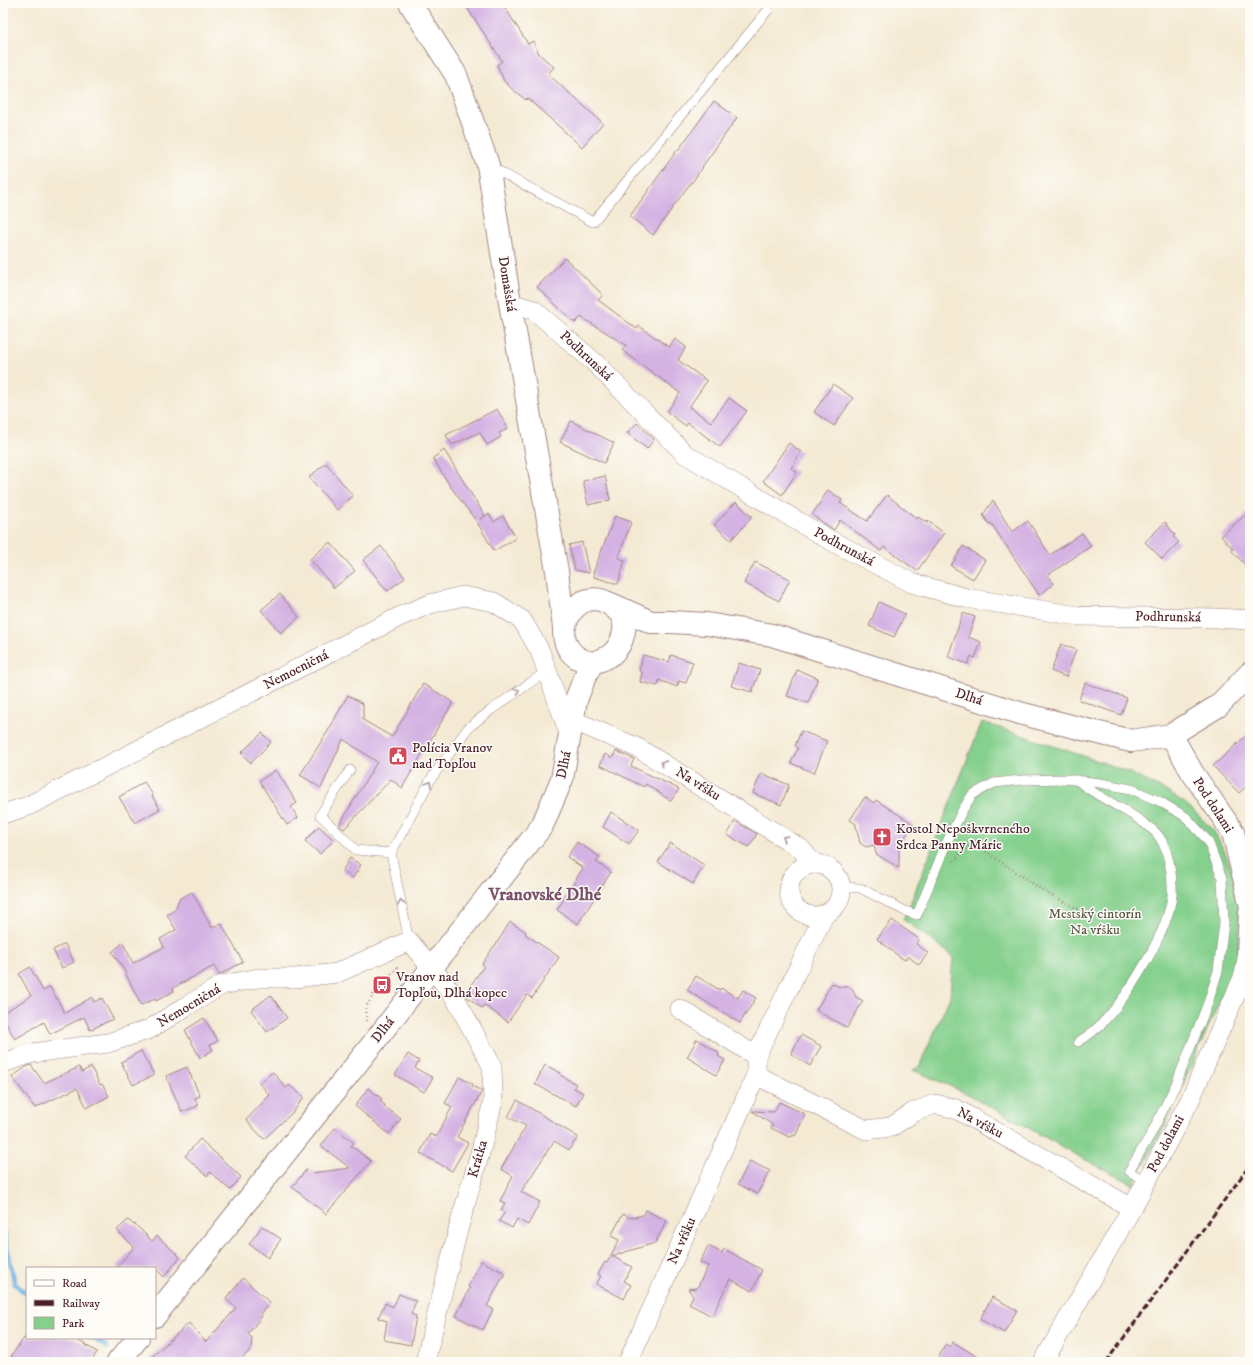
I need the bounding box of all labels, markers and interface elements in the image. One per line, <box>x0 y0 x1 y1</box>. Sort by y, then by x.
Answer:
street label: Domašská <box>494 255 520 313</box>
street label: Podhrunská <box>556 327 616 385</box>
street label: Podhrunská <box>811 524 877 570</box>
street label: Podhrunská <box>1135 607 1201 627</box>
street label: Nemocničná <box>260 646 332 694</box>
street label: Dlhá <box>953 684 985 710</box>
one-way arrow <box>513 689 520 696</box>
place label: Polícia Vranov nad Topľou <box>412 739 493 773</box>
public building icon: Polícia Vranov nad Topľou <box>387 745 409 767</box>
street label: Dlhá <box>552 749 576 780</box>
one-way arrow <box>660 760 667 767</box>
street label: Na vŕšku <box>672 763 724 805</box>
street label: Pod dolami <box>1188 774 1238 837</box>
one-way arrow <box>424 781 431 788</box>
place label: Kostol Nepoškvrneného Srdca Panny Márie <box>896 820 1030 854</box>
church icon: Kostol Nepoškvrneného Srdca Panny Márie <box>871 826 893 848</box>
one-way arrow <box>782 836 789 843</box>
district label: Vranovské Dlhé <box>488 884 602 906</box>
one-way arrow <box>398 900 406 906</box>
park label: Mestský cintorín Na vŕšku <box>1048 905 1142 939</box>
place label: Vranov nad Topľou, Dlhá kopec <box>395 968 507 1002</box>
bus stop icon: Vranov nad Topľou, Dlhá kopec <box>371 974 393 996</box>
street label: Nemocničná <box>154 980 224 1032</box>
street label: Dlhá <box>367 1013 399 1046</box>
street label: Na vŕšku <box>954 1103 1006 1143</box>
street label: Pod dolami <box>1143 1112 1189 1176</box>
street label: Krátka <box>464 1138 492 1180</box>
street label: Na vŕšku <box>664 1214 700 1267</box>
legend <box>26 1267 156 1339</box>
text: Road <box>62 1276 87 1291</box>
text: Railway <box>62 1296 100 1311</box>
text: Park <box>62 1316 84 1331</box>

